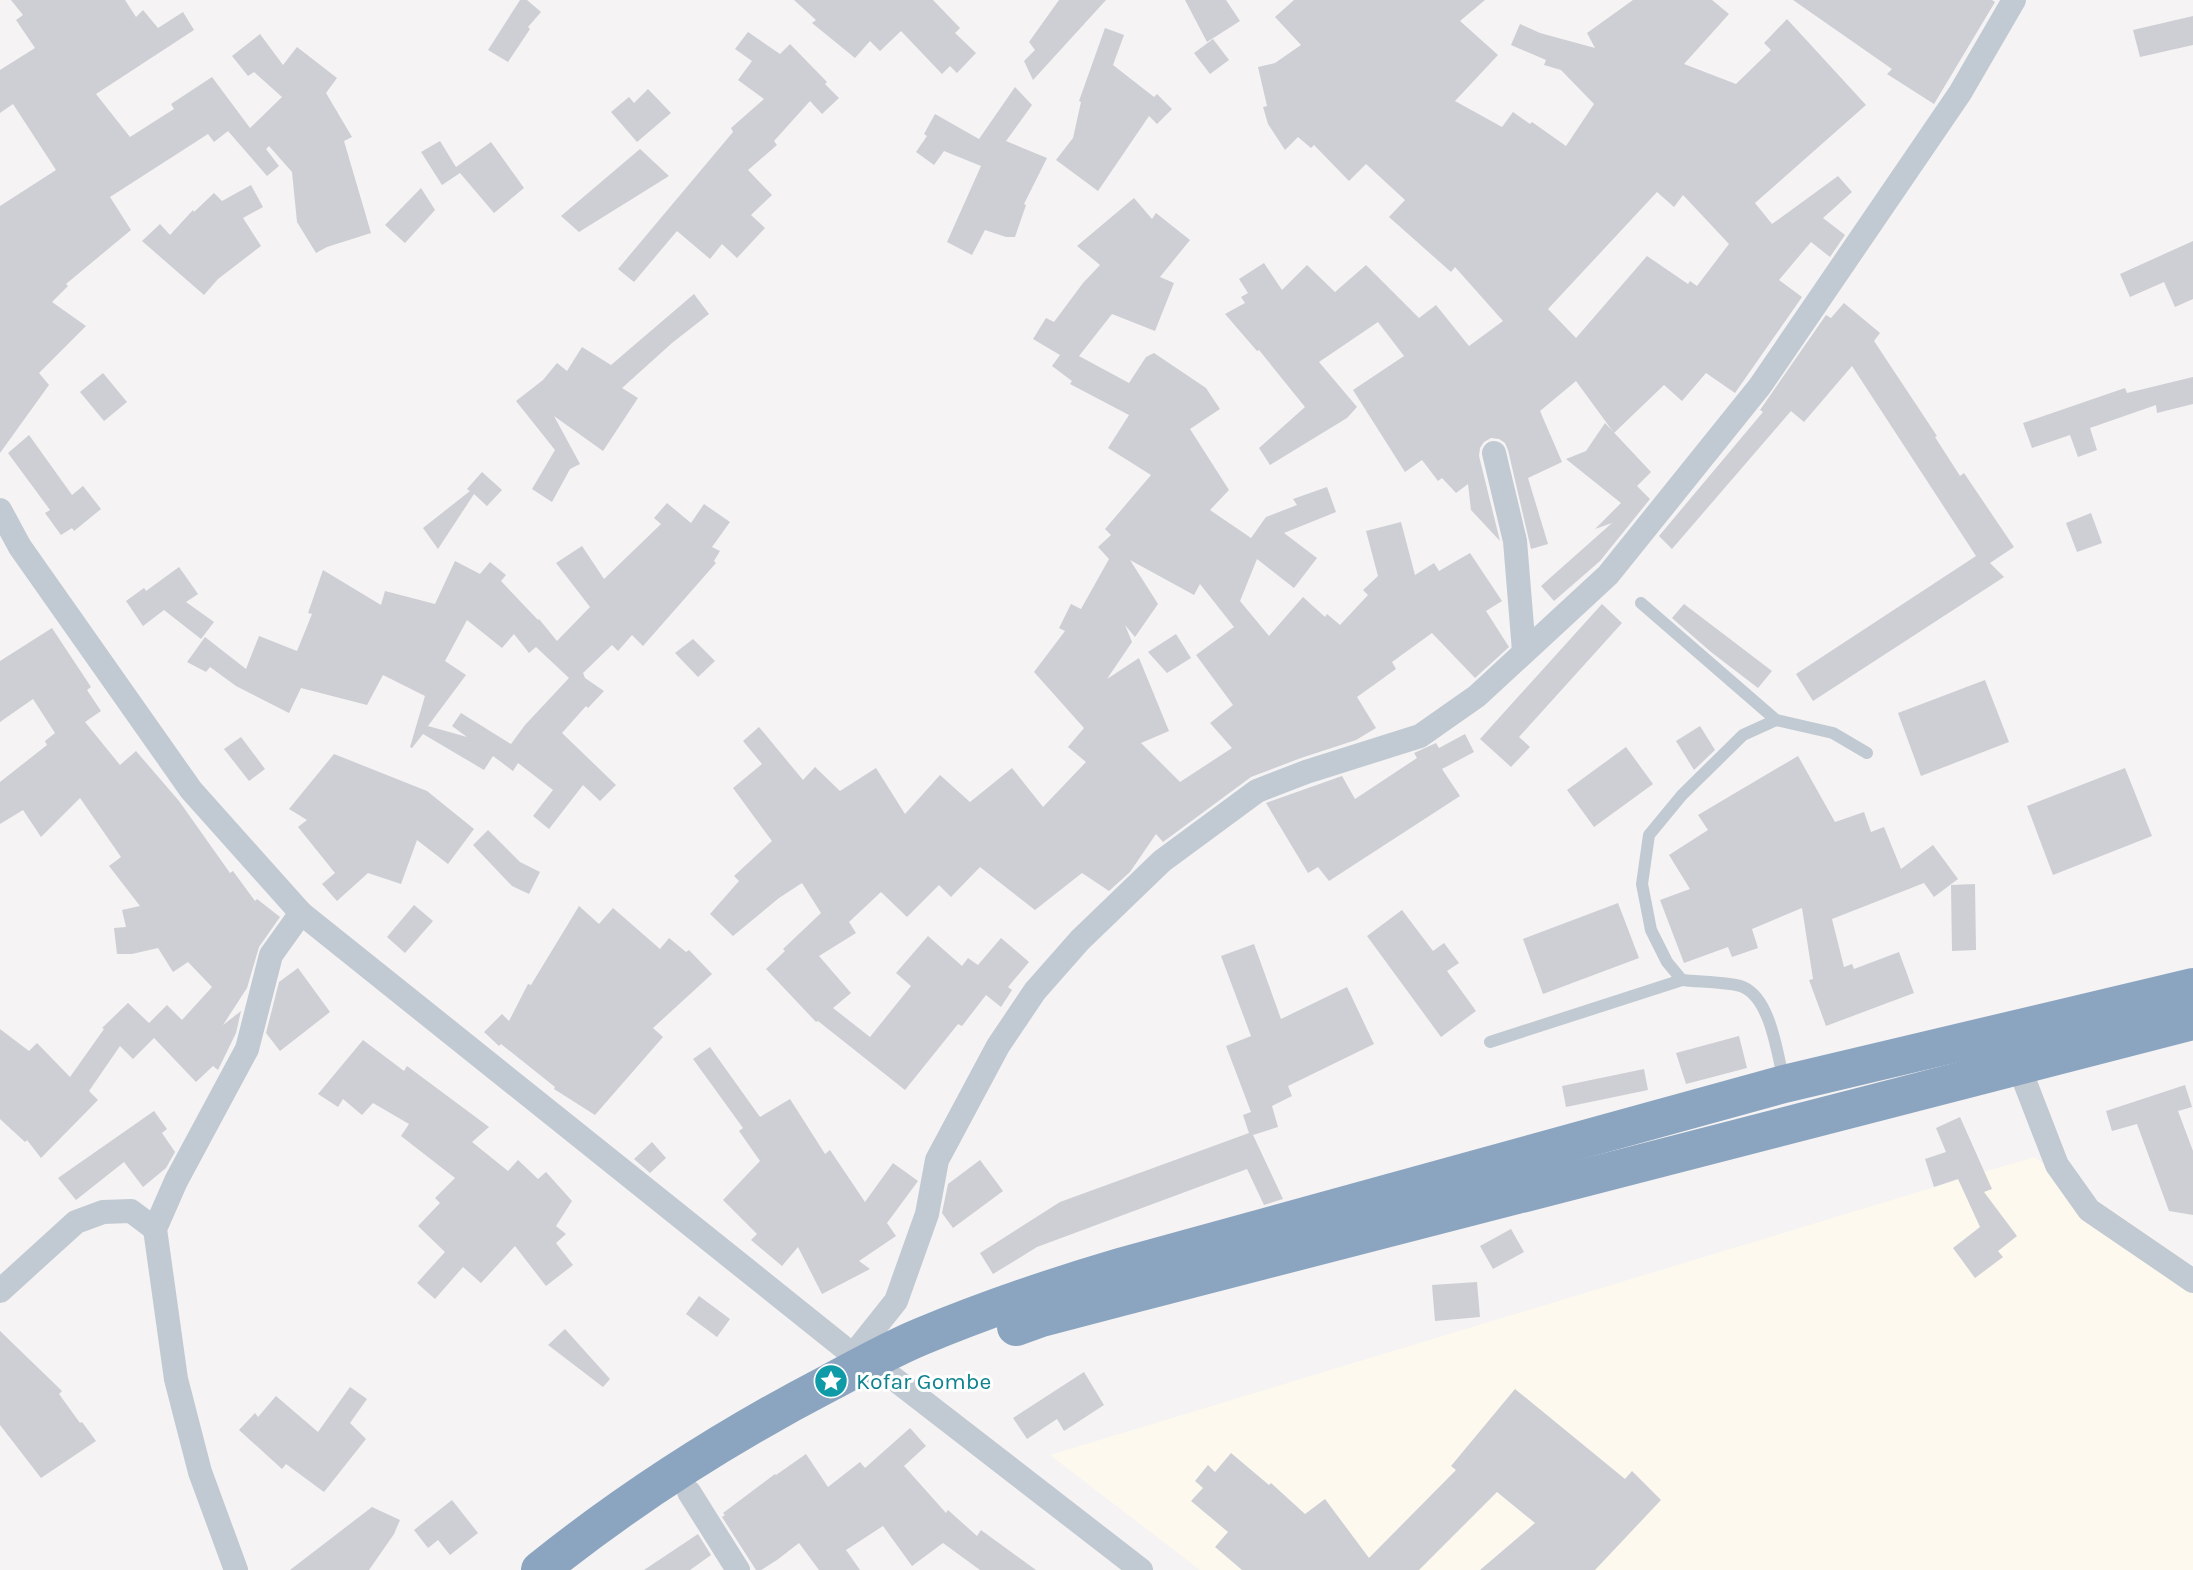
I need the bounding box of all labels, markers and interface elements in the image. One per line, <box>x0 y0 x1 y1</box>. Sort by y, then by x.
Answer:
place icon: Kofar Gombe <box>812 1362 850 1400</box>
place label: Kofar Gombe <box>856 1368 991 1395</box>

